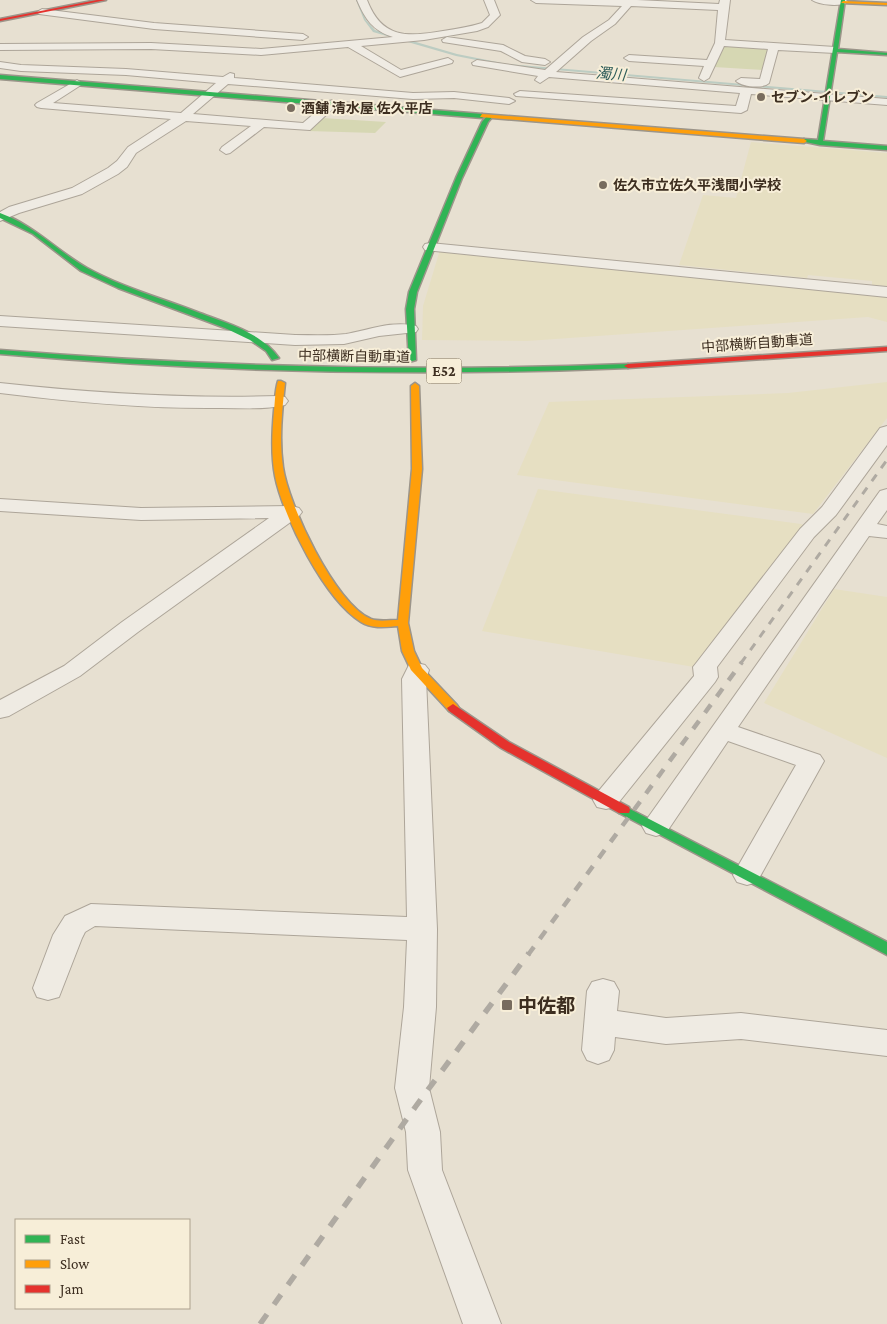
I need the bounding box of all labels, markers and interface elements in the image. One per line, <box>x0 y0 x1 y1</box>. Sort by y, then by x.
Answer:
water label: 濁川 <box>595 65 629 83</box>
place label: セブン-イレブン <box>771 89 874 105</box>
marker: セブン-イレブン <box>755 91 767 103</box>
place label: 酒舗 清水屋 佐久平店 <box>301 100 432 116</box>
marker: 酒舗 清水屋 佐久平店 <box>285 102 297 114</box>
place label: 佐久市立佐久平浅間小学校 <box>613 177 781 193</box>
marker: 佐久市立佐久平浅間小学校 <box>597 179 609 191</box>
street label: 中部横断自動車道 <box>701 331 813 355</box>
street label: 中部横断自動車道 <box>298 347 410 365</box>
road number: E52 <box>426 358 462 384</box>
place label: 中佐都 <box>518 995 575 1016</box>
marker: 中佐都 <box>500 998 514 1012</box>
legend <box>15 1219 190 1309</box>
text: Fast <box>60 1231 86 1247</box>
text: Slow <box>60 1256 90 1272</box>
text: Jam <box>58 1281 83 1298</box>

